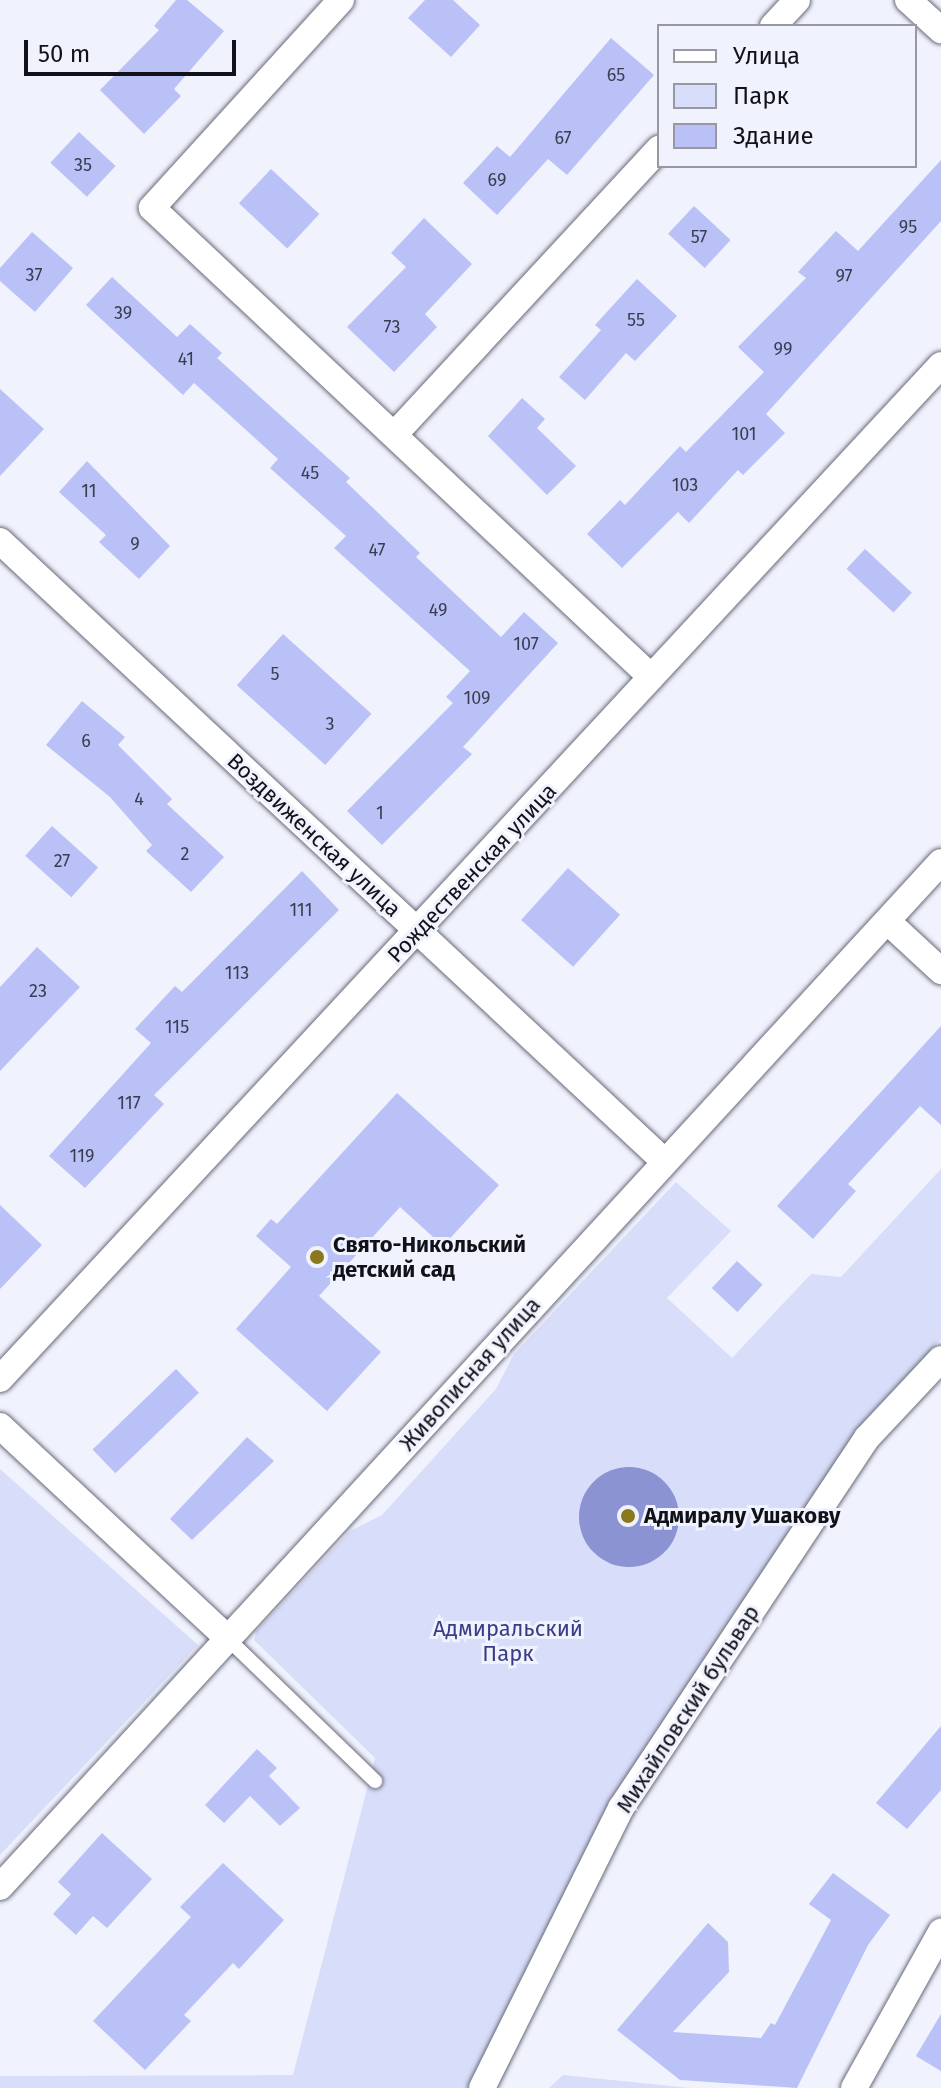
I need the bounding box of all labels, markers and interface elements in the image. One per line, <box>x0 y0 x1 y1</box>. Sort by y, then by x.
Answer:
scale bar <box>28 24 240 74</box>
legend <box>657 24 917 168</box>
text: 50 m <box>38 40 90 68</box>
text: Улица <box>733 42 800 70</box>
house number: 65 <box>607 64 625 86</box>
text: Парк <box>733 82 789 110</box>
text: Здание <box>733 122 814 150</box>
house number: 67 <box>554 127 572 149</box>
house number: 35 <box>74 154 92 176</box>
house number: 69 <box>488 169 506 191</box>
house number: 95 <box>899 216 917 238</box>
house number: 57 <box>691 226 707 248</box>
house number: 37 <box>26 264 42 286</box>
house number: 97 <box>835 265 853 287</box>
house number: 39 <box>114 302 132 324</box>
house number: 55 <box>627 309 645 331</box>
house number: 73 <box>384 316 400 338</box>
house number: 99 <box>774 338 792 360</box>
house number: 41 <box>178 348 194 370</box>
house number: 101 <box>731 423 757 445</box>
house number: 45 <box>301 462 319 484</box>
house number: 103 <box>672 474 698 496</box>
house number: 11 <box>81 480 97 502</box>
house number: 9 <box>130 533 140 555</box>
house number: 47 <box>368 539 386 561</box>
house number: 49 <box>429 599 447 621</box>
house number: 107 <box>513 633 539 655</box>
house number: 5 <box>270 663 280 685</box>
house number: 109 <box>463 687 491 709</box>
house number: 3 <box>326 713 334 735</box>
house number: 6 <box>81 730 91 752</box>
street label: Воздвиженская улица <box>222 748 406 922</box>
street label: Рождественская улица <box>382 778 562 968</box>
house number: 4 <box>134 788 144 810</box>
house number: 1 <box>376 802 384 824</box>
house number: 2 <box>181 843 189 865</box>
house number: 27 <box>54 850 70 872</box>
house number: 111 <box>290 899 312 921</box>
house number: 113 <box>225 962 249 984</box>
house number: 23 <box>29 980 47 1002</box>
house number: 115 <box>165 1016 189 1038</box>
house number: 117 <box>117 1092 141 1114</box>
house number: 119 <box>70 1145 94 1167</box>
place label: Свято-Никольский детский сад <box>333 1231 526 1282</box>
marker: Свято-Никольский детский сад <box>308 1248 326 1266</box>
street label: Живописная улица <box>394 1292 546 1456</box>
place label: Адмиралу Ушакову <box>644 1503 840 1529</box>
marker: Адмиралу Ушакову <box>619 1507 637 1525</box>
street label: Михайловский бульвар <box>611 1600 765 1818</box>
park label: Адмиральский Парк <box>433 1615 583 1666</box>

